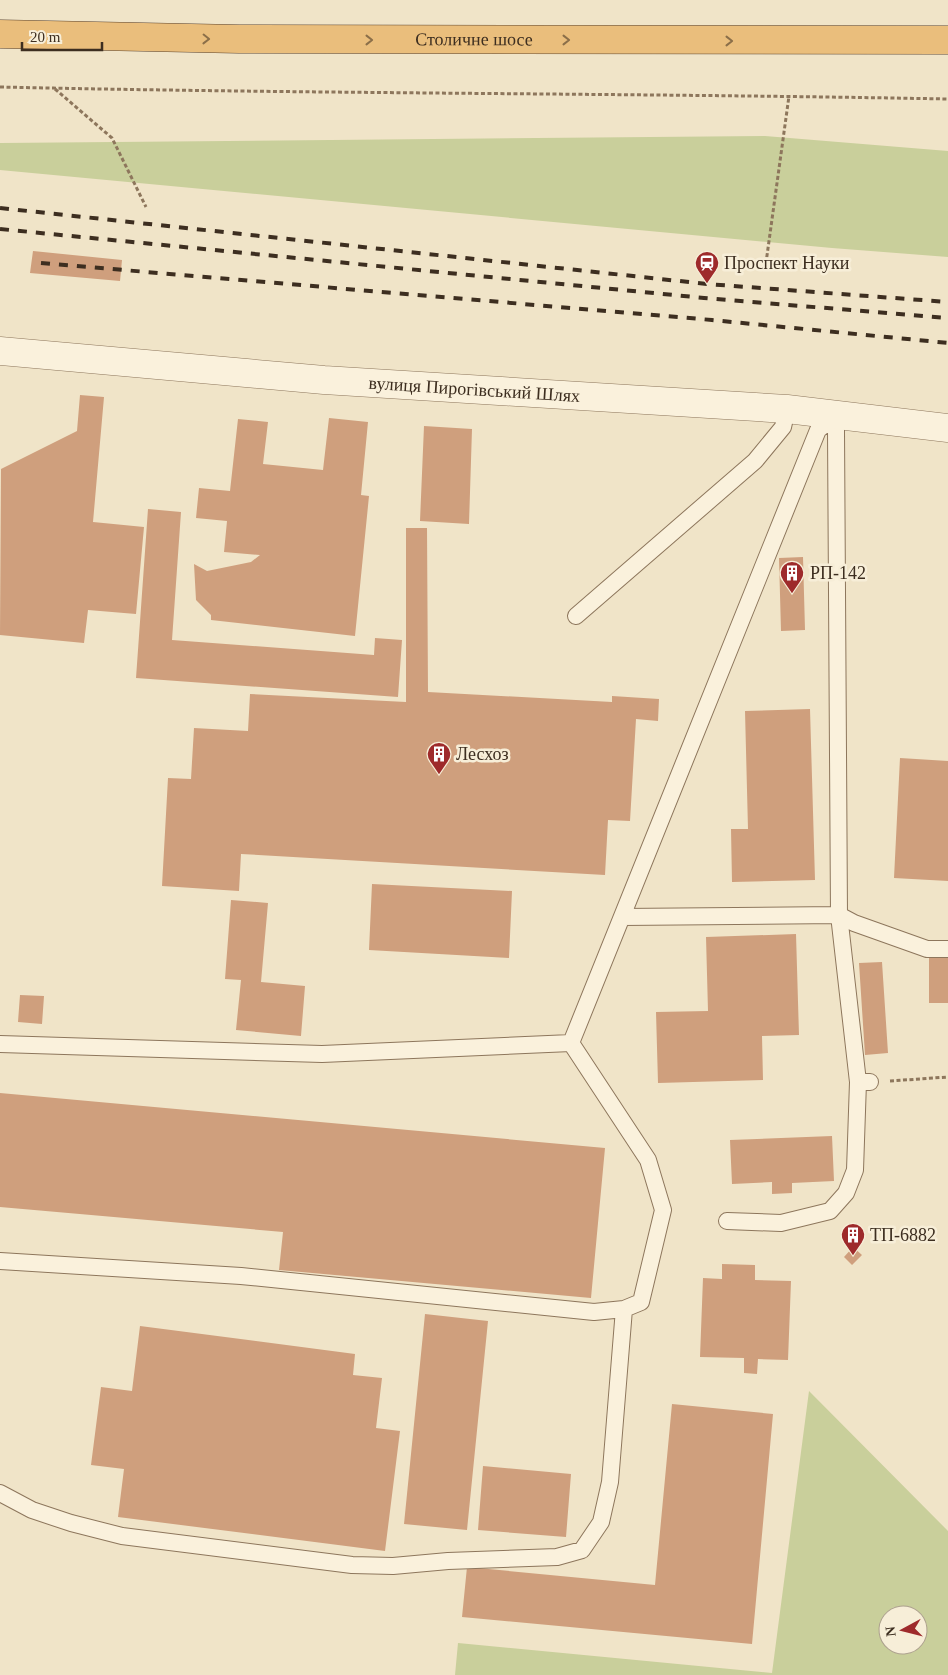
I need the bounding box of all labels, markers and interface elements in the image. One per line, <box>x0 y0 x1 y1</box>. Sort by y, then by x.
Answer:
scale bar <box>22 20 102 52</box>
text: 20 m <box>30 29 61 45</box>
street label: Столичне шосе <box>415 29 533 49</box>
one-way arrow <box>202 33 210 44</box>
one-way arrow <box>365 35 373 45</box>
one-way arrow <box>562 35 570 45</box>
one-way arrow <box>725 36 733 46</box>
station icon: Проспект Науки <box>694 250 720 284</box>
place label: Проспект Науки <box>724 253 850 273</box>
street label: вулиця Пирогівський Шлях <box>368 373 581 406</box>
building icon: РП-142 <box>779 560 805 594</box>
place label: РП-142 <box>810 563 866 583</box>
building icon: Лесхоз <box>426 741 452 775</box>
place label: Лесхоз <box>456 744 509 764</box>
building icon: ТП-6882 <box>840 1222 866 1256</box>
place label: ТП-6882 <box>870 1225 936 1245</box>
north arrow <box>878 1605 928 1655</box>
text: N <box>883 1626 899 1637</box>

